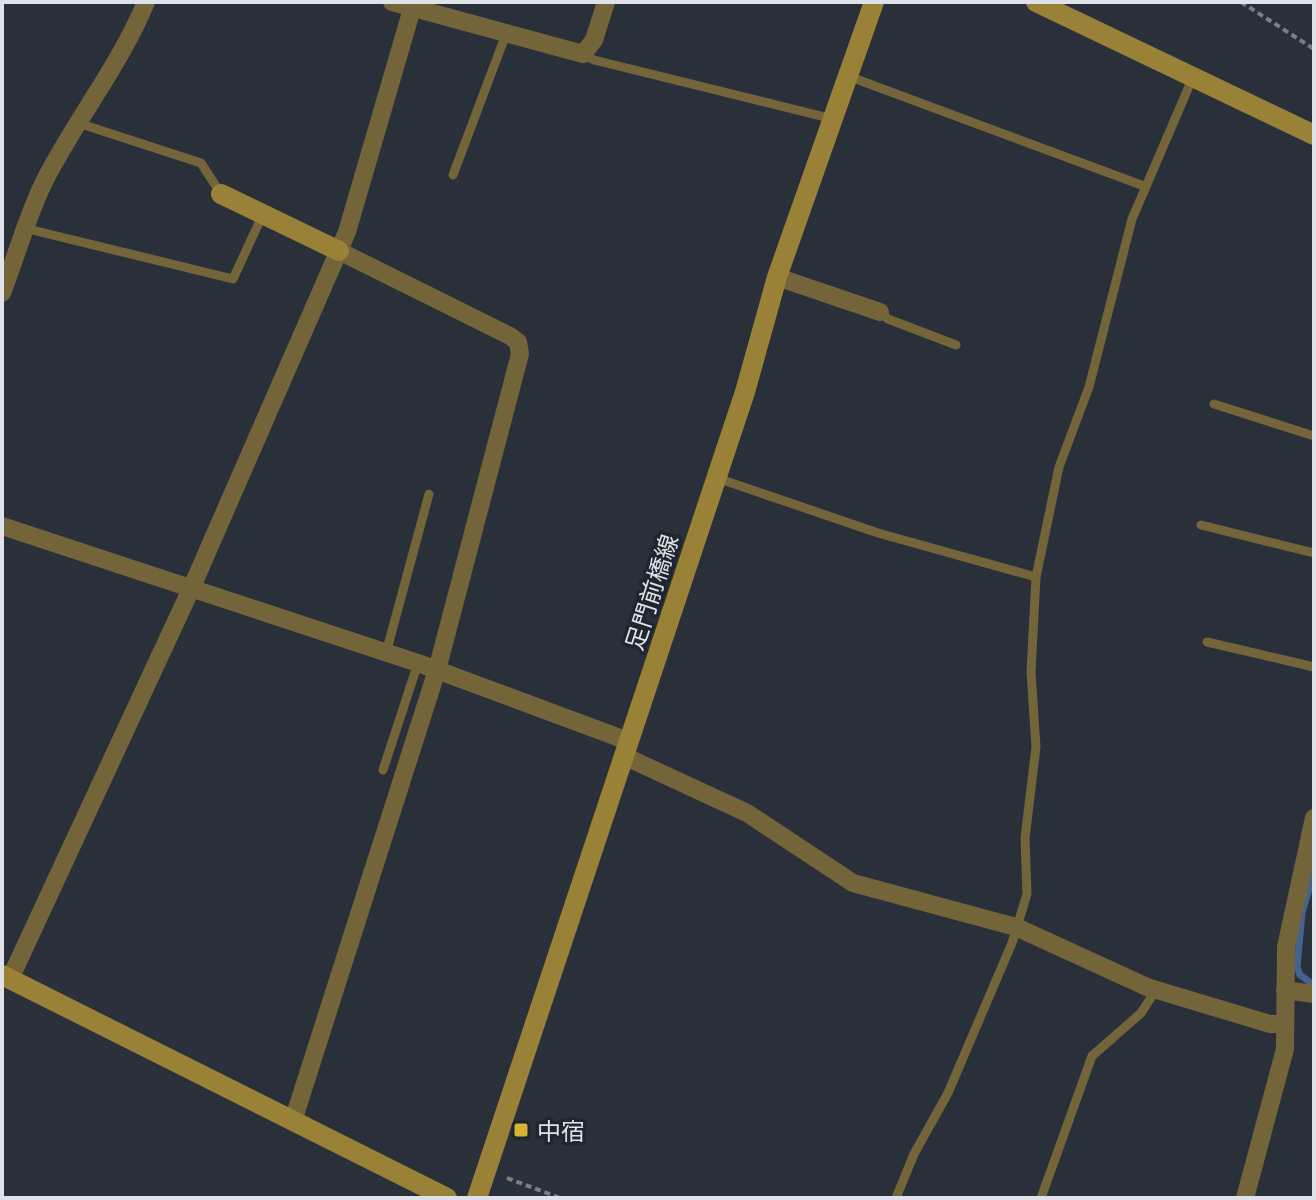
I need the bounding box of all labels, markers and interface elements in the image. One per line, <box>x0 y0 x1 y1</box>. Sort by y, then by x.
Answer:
street label: 足門前橋線 <box>619 530 683 654</box>
place label: 中宿 <box>537 1116 585 1145</box>
marker: 中宿 <box>512 1121 530 1139</box>

